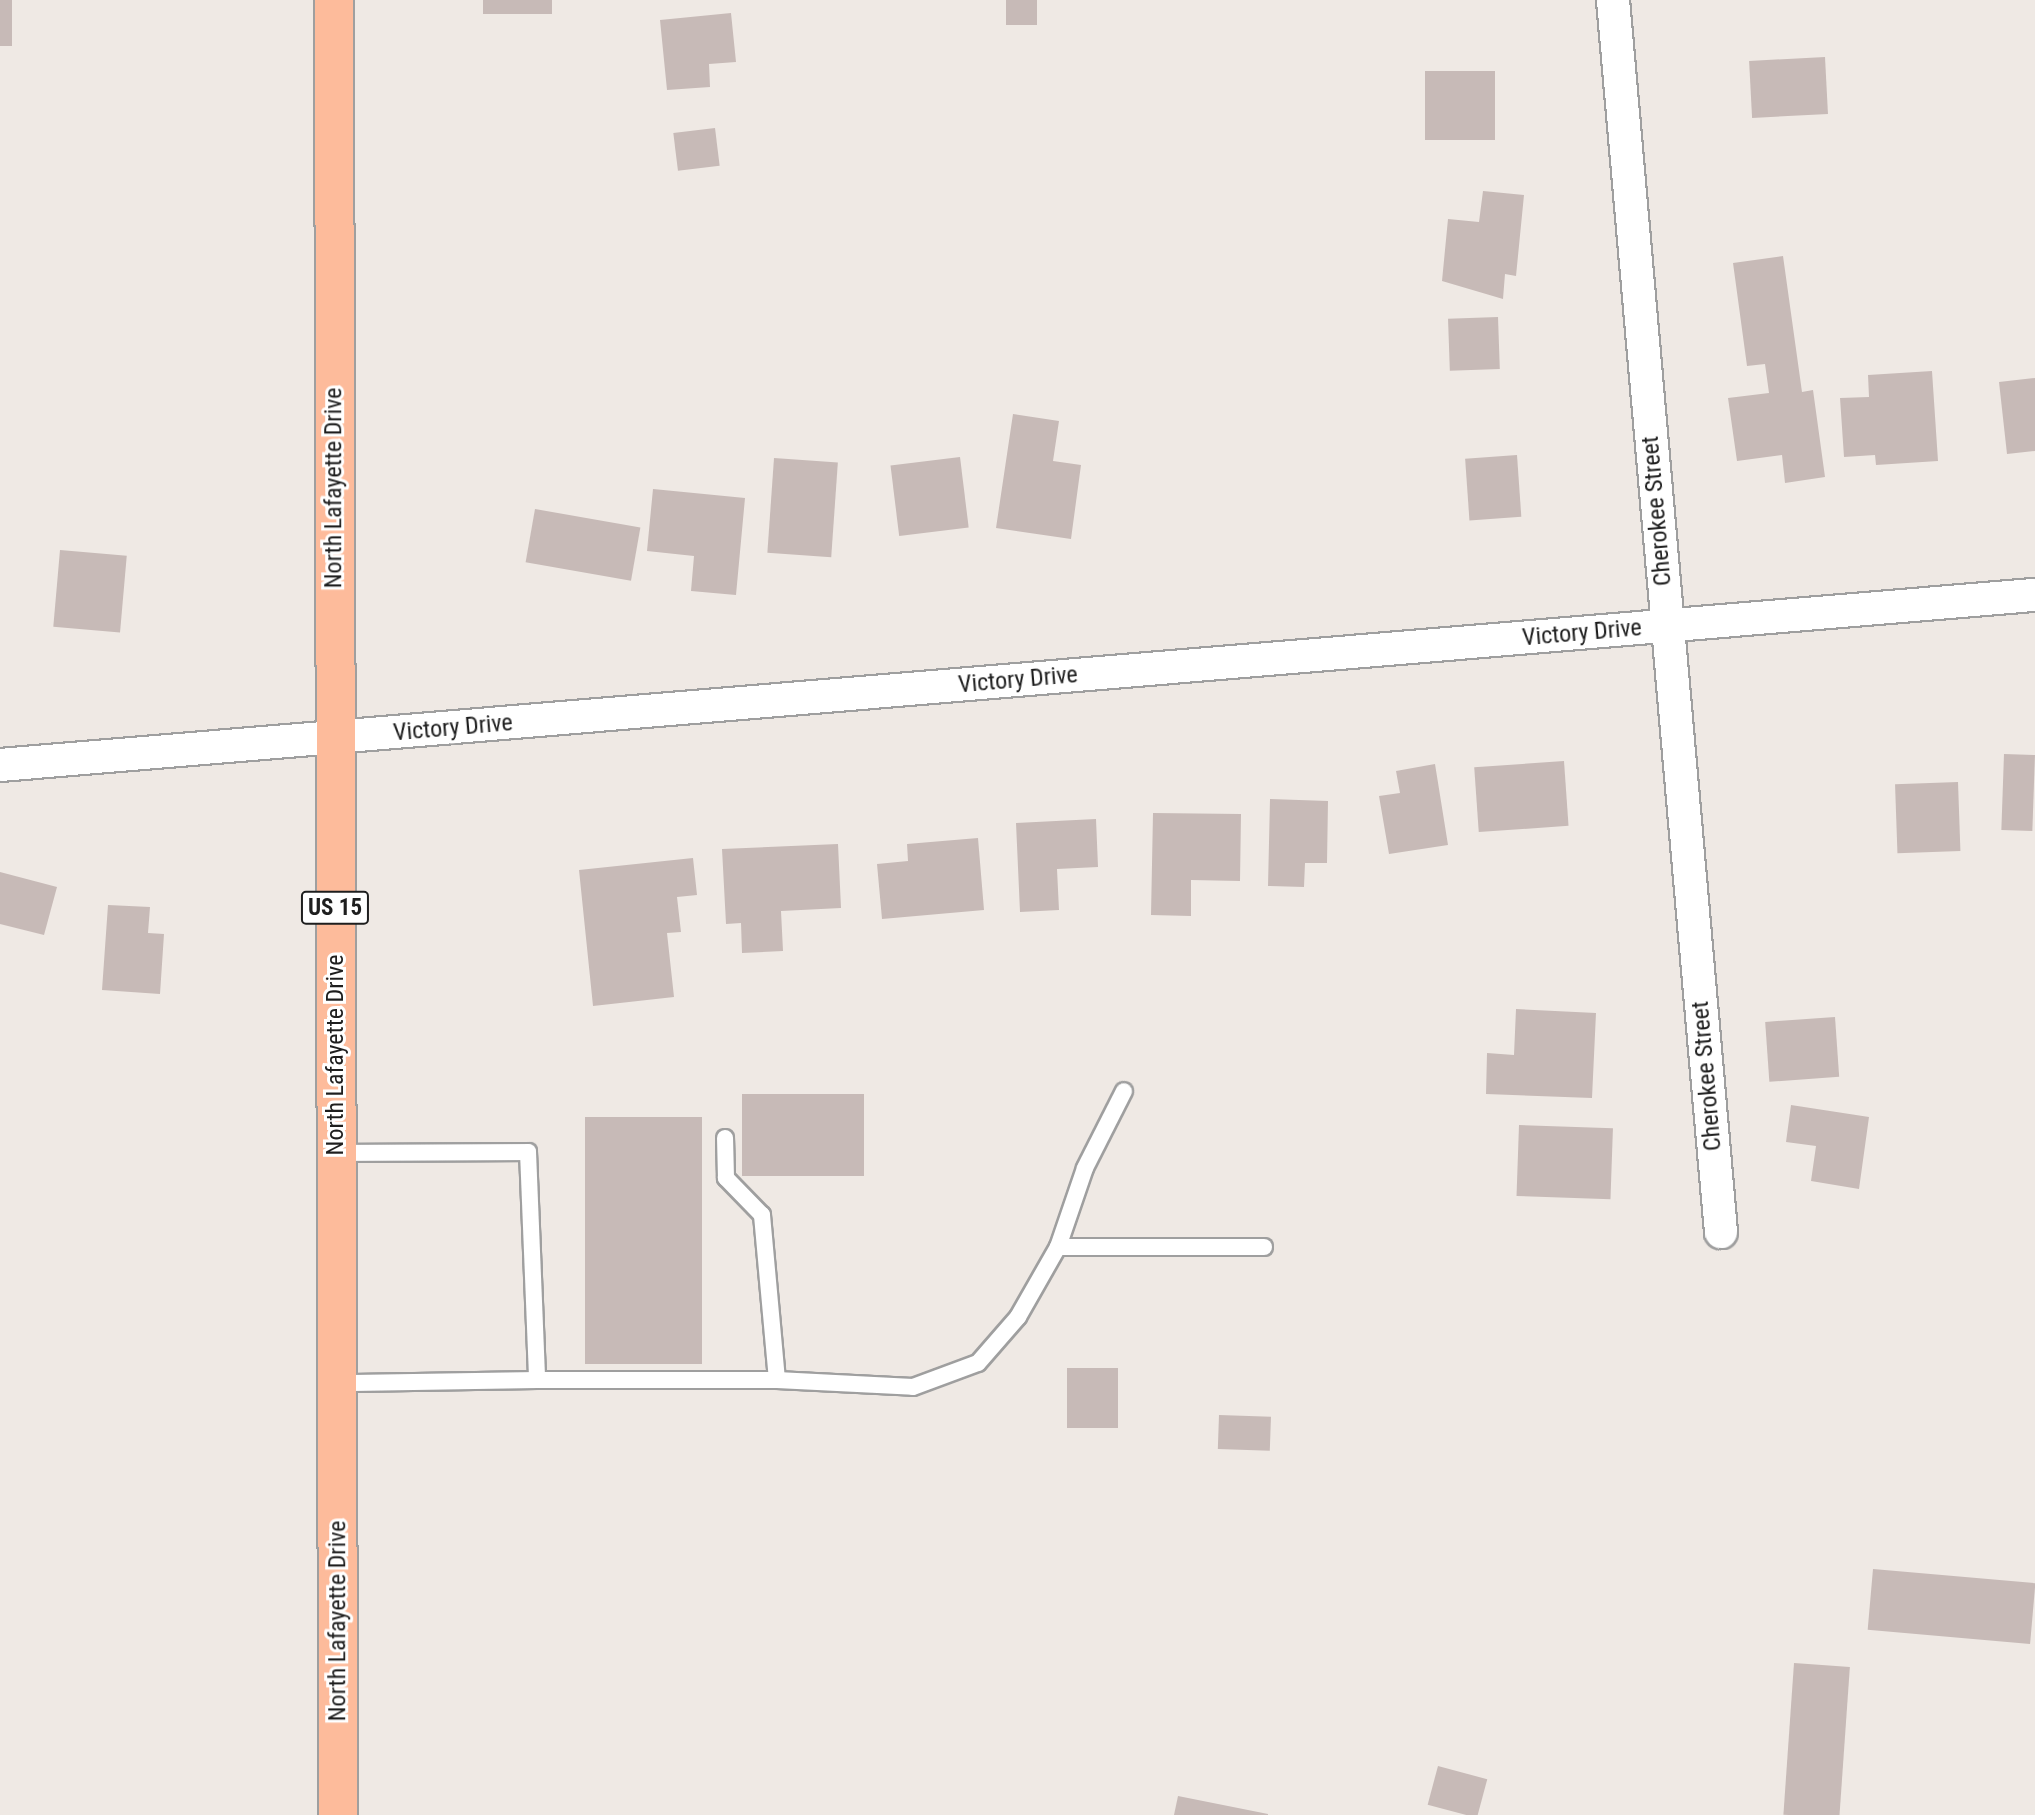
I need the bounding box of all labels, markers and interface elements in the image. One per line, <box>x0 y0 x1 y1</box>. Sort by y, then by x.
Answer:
street label: North Lafayette Drive <box>320 388 348 588</box>
street label: Cherokee Street <box>1636 435 1678 587</box>
street label: Victory Drive <box>1521 613 1643 653</box>
street label: Victory Drive <box>957 660 1079 700</box>
street label: Victory Drive <box>392 708 514 748</box>
road number: US 15 <box>300 888 370 928</box>
street label: North Lafayette Drive <box>322 955 350 1155</box>
street label: Cherokee Street <box>1686 1000 1728 1152</box>
street label: North Lafayette Drive <box>324 1521 352 1721</box>

